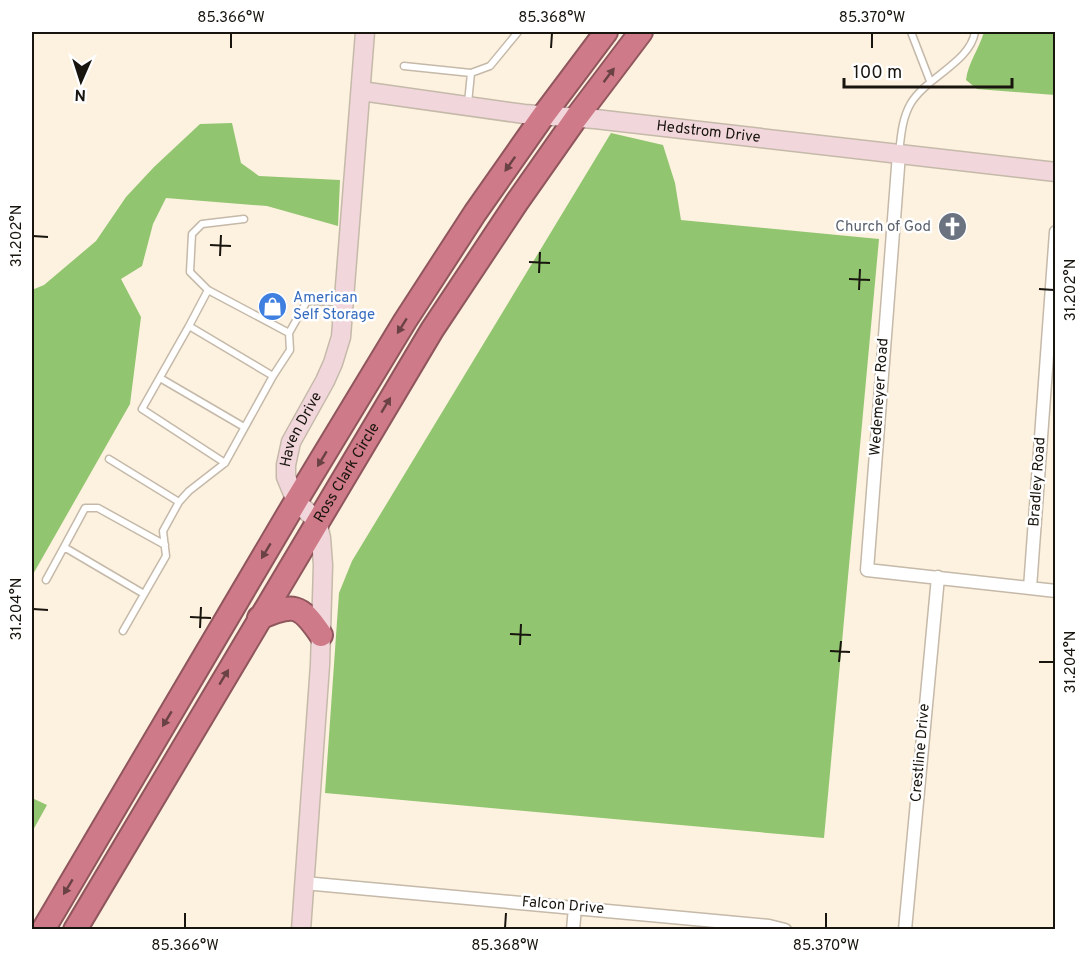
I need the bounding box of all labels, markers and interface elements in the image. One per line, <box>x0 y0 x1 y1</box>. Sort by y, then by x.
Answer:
text: 85.366°W <box>197 9 265 28</box>
text: 85.368°W <box>518 9 586 28</box>
text: 85.370°W <box>839 9 905 28</box>
north arrow <box>51 51 111 111</box>
scale bar <box>844 51 1012 89</box>
text: 100 m <box>853 62 902 85</box>
one-way arrow <box>602 67 614 82</box>
text: N <box>74 84 87 104</box>
street label: Hedstrom Drive <box>655 117 762 147</box>
one-way arrow <box>504 155 516 171</box>
text: 31.202°N <box>8 205 27 267</box>
church icon: Church of God <box>936 211 968 243</box>
place label: Church of God <box>835 218 931 237</box>
text: 31.202°N <box>1062 259 1081 321</box>
place label: American Self Storage <box>293 289 375 325</box>
shop icon: American Self Storage <box>256 291 288 323</box>
one-way arrow <box>397 318 408 334</box>
street label: Wedemeyer Road <box>866 337 894 457</box>
street label: Haven Drive <box>276 389 326 469</box>
one-way arrow <box>381 397 392 413</box>
street label: Ross Clark Circle <box>310 419 384 526</box>
street label: Bradley Road <box>1025 437 1051 527</box>
one-way arrow <box>316 451 327 467</box>
one-way arrow <box>261 543 272 559</box>
text: 31.204°N <box>8 578 27 640</box>
text: 31.204°N <box>1062 631 1081 693</box>
one-way arrow <box>219 668 229 685</box>
street label: Crestline Drive <box>907 703 935 803</box>
one-way arrow <box>162 711 173 727</box>
one-way arrow <box>63 879 74 895</box>
street label: Falcon Drive <box>521 893 605 919</box>
text: 85.366°W <box>151 937 219 956</box>
text: 85.368°W <box>471 937 539 956</box>
text: 85.370°W <box>793 937 859 956</box>

